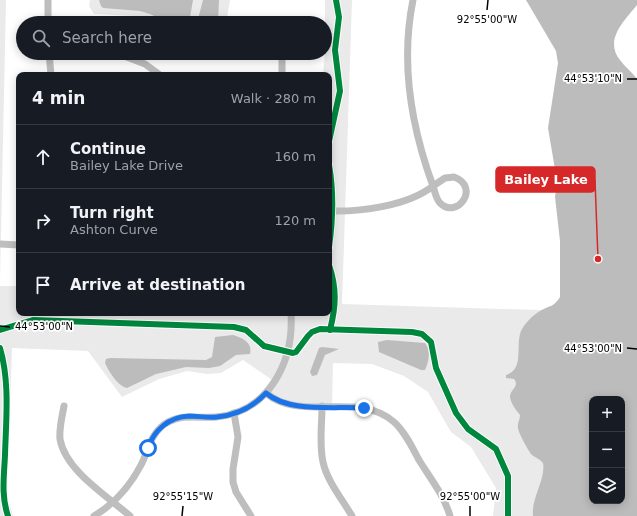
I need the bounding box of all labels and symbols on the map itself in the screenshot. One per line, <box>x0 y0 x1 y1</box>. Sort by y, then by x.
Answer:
text: 92°55'00"W <box>457 14 517 25</box>
text: 44°53'10"N <box>564 73 622 84</box>
callout: Bailey Lake <box>496 167 595 192</box>
text: Bailey Lake <box>504 172 588 187</box>
text: 44°53'00"N <box>15 321 73 332</box>
text: 44°53'00"N <box>564 343 622 354</box>
route end <box>355 399 373 417</box>
route start <box>139 439 157 457</box>
text: 92°55'15"W <box>153 491 213 502</box>
text: 92°55'00"W <box>440 491 500 502</box>

